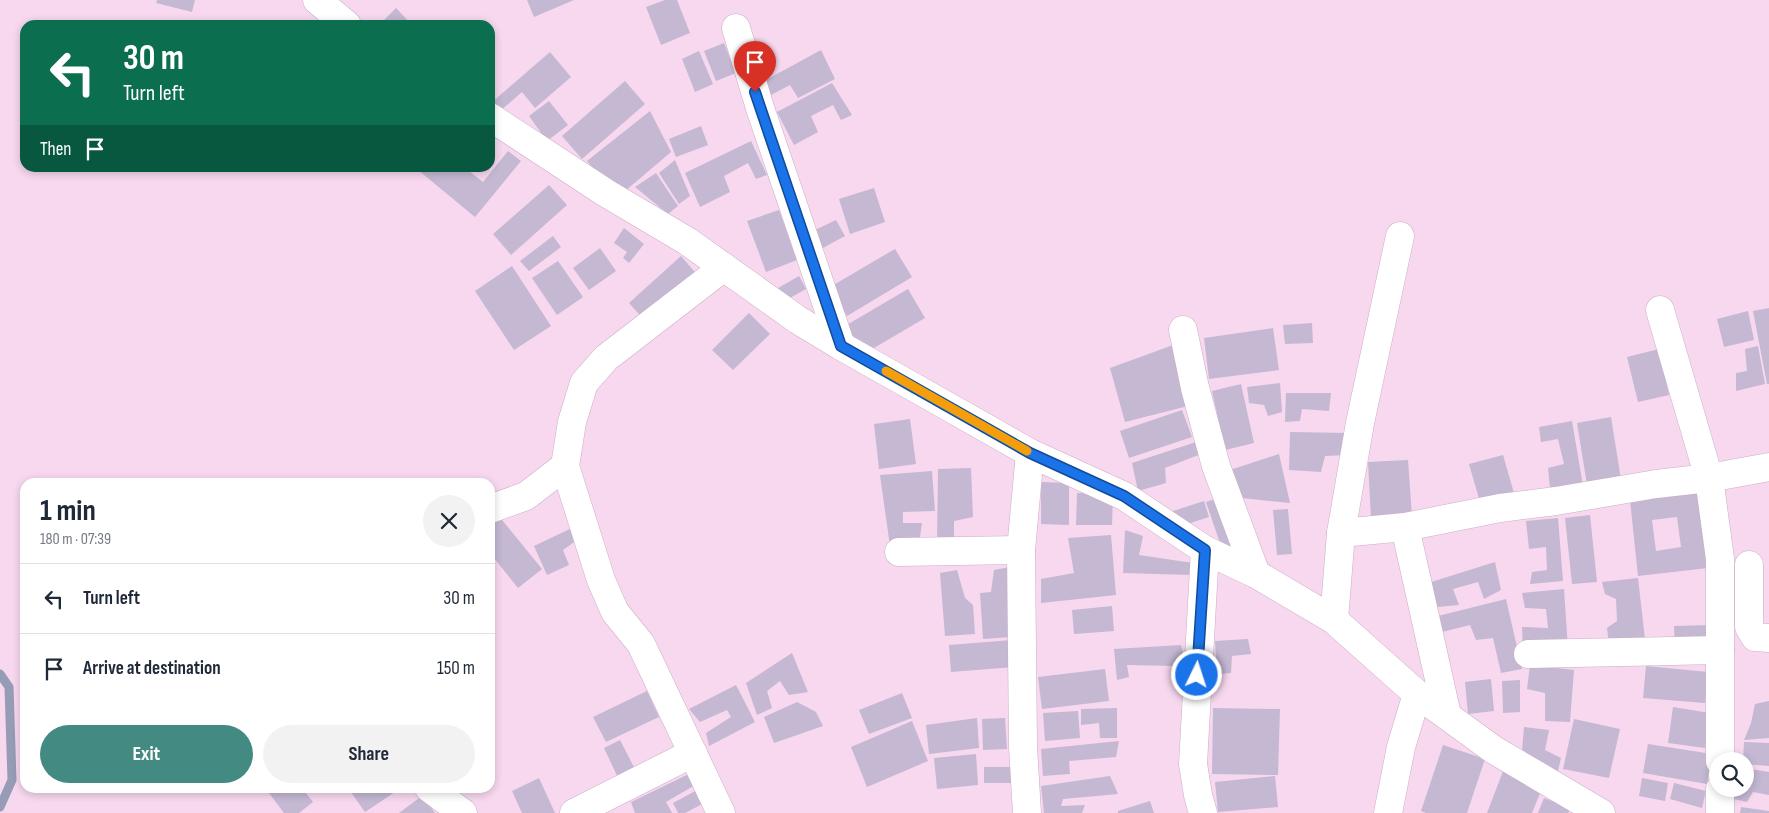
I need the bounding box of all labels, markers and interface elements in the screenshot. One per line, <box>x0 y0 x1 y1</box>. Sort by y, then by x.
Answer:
text: 30 m <box>123 37 184 80</box>
icon: left <box>40 40 105 105</box>
pin <box>734 41 776 92</box>
icon: arrive <box>741 48 769 76</box>
text: Turn left <box>123 80 185 107</box>
icon: arrive <box>81 135 109 163</box>
text: Then <box>40 138 71 161</box>
text: 1 min <box>40 493 96 529</box>
button: close <box>423 495 475 547</box>
text: 180 m · 07:39 <box>40 530 111 549</box>
icon: left <box>40 585 68 613</box>
text: Turn left <box>83 587 140 610</box>
text: 30 m <box>443 587 475 610</box>
position arrow <box>1170 648 1222 700</box>
icon: arrive <box>40 655 68 683</box>
text: Arrive at destination <box>83 657 221 680</box>
text: 150 m <box>437 657 475 680</box>
button: Exit <box>40 725 253 783</box>
button: Share <box>263 725 475 783</box>
map controls <box>1709 752 1754 797</box>
button: search <box>1709 752 1754 797</box>

